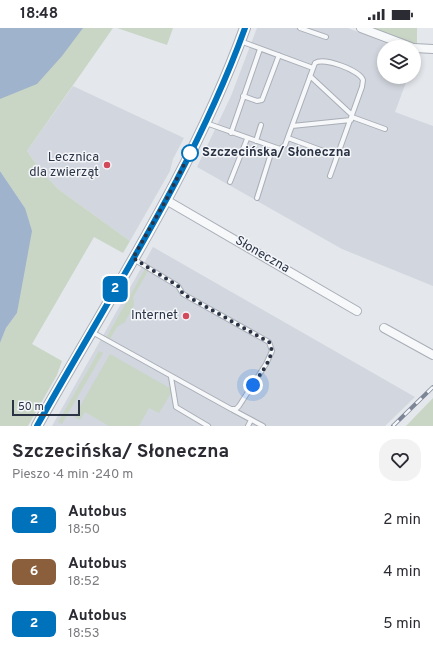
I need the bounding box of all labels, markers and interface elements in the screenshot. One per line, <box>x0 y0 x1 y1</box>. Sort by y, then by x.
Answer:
text: 18:48 <box>20 5 58 24</box>
map controls <box>377 40 421 84</box>
button: layers <box>377 40 421 84</box>
marker: Szczecińska/ Słoneczna <box>181 144 199 162</box>
place label: Szczecińska/ Słoneczna <box>202 145 351 161</box>
place label: Lecznica dla zwierząt <box>29 150 99 181</box>
marker: Lecznica dla zwierząt <box>102 160 112 170</box>
street label: Słoneczna <box>232 233 292 277</box>
line badge: 2 <box>102 276 128 302</box>
text: 2 <box>111 280 119 297</box>
place label: Internet <box>131 308 178 324</box>
marker: Internet <box>181 311 191 321</box>
your location <box>243 375 263 395</box>
scale bar <box>12 398 80 417</box>
text: 50 m <box>18 400 44 414</box>
button: heart <box>379 439 421 481</box>
text: Szczecińska/ Słoneczna <box>12 440 229 464</box>
text: Pieszo · 4 min · 240 m <box>12 467 133 483</box>
text: Autobus <box>68 503 127 522</box>
text: 2 <box>30 511 38 528</box>
text: 2 min <box>383 511 421 530</box>
text: 18:50 <box>68 522 100 538</box>
text: Autobus <box>68 555 127 574</box>
text: 6 <box>30 563 38 580</box>
text: 4 min <box>383 563 421 582</box>
text: 18:52 <box>68 574 100 590</box>
text: Autobus <box>68 607 127 626</box>
text: 2 <box>30 615 38 632</box>
text: 5 min <box>383 615 421 634</box>
text: 18:53 <box>68 626 100 642</box>

